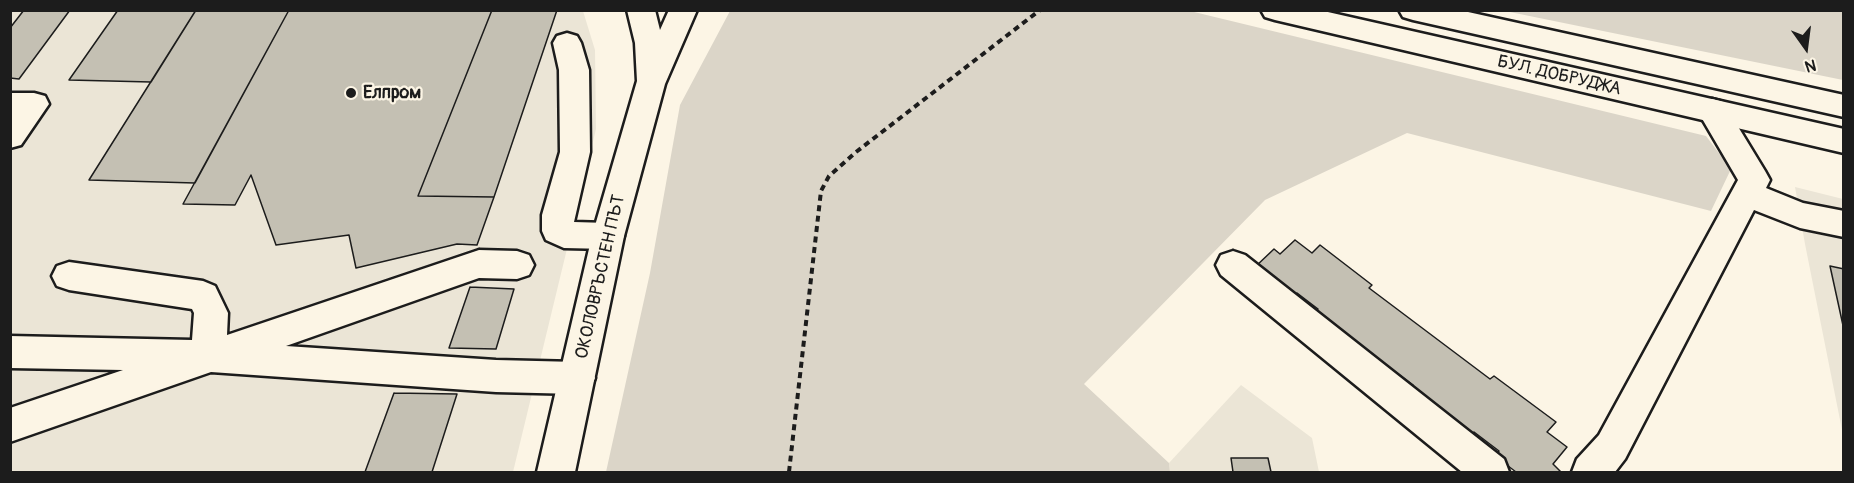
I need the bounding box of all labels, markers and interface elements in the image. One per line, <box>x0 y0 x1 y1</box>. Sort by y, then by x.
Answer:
north arrow <box>1776 18 1836 78</box>
street label: БУЛ. ДОБРУДЖА <box>1495 51 1623 101</box>
text: N <box>1803 54 1818 76</box>
place label: Елпром <box>363 82 421 104</box>
marker: Елпром <box>344 86 358 100</box>
street label: ОКОЛОВРЪСТЕН ПЪТ <box>572 193 630 361</box>

